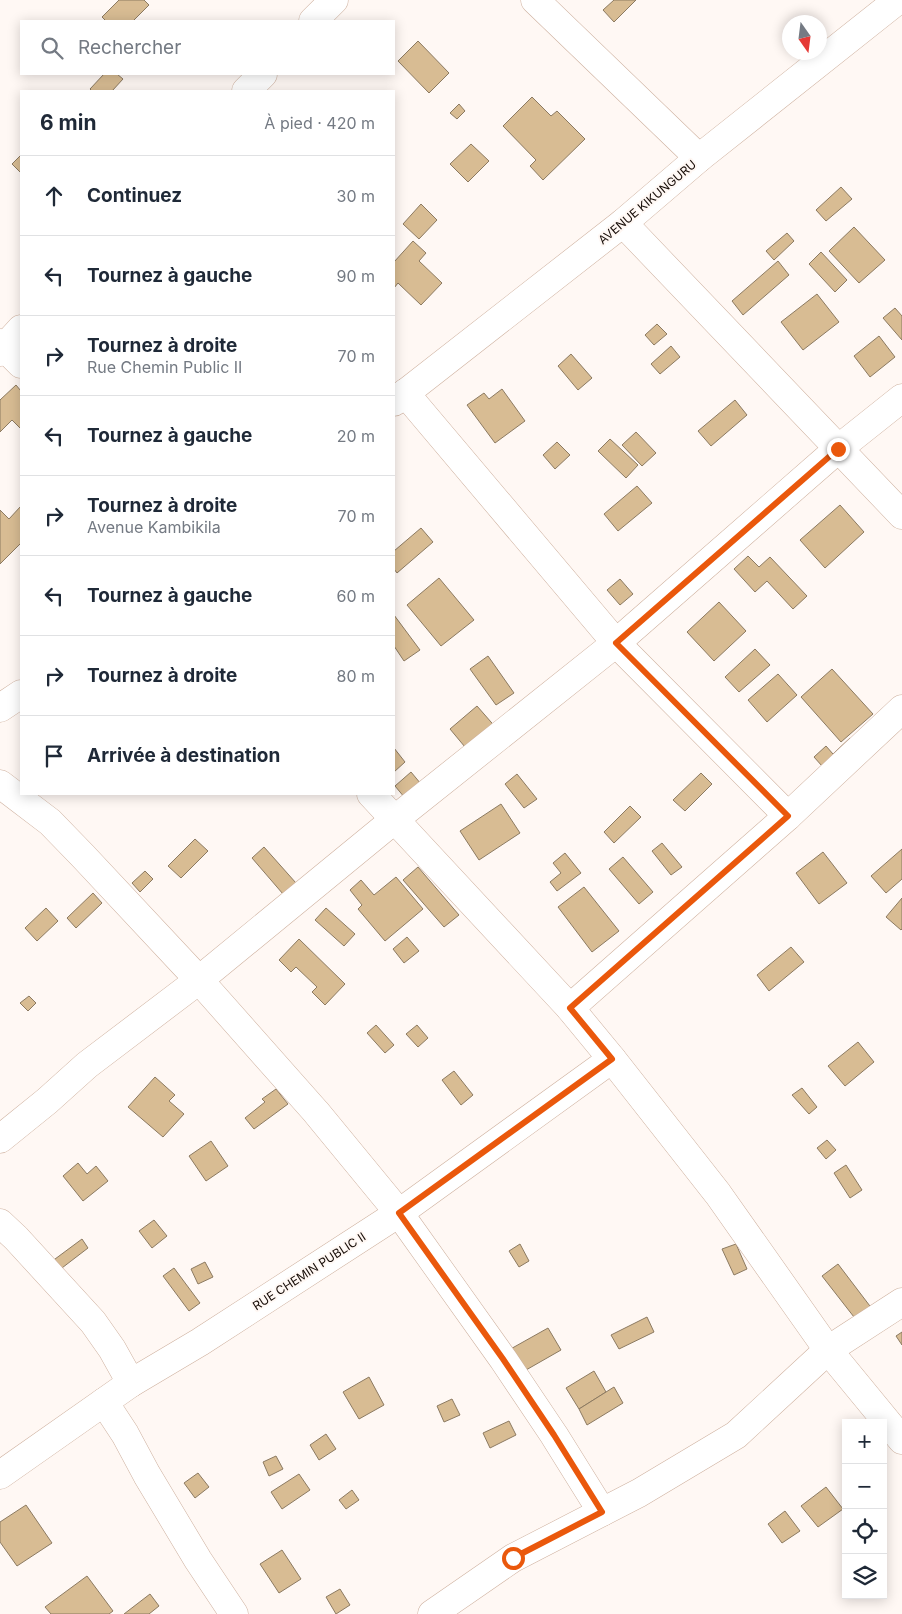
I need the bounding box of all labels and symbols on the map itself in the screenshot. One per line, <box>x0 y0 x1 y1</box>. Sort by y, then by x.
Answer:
north arrow <box>782 15 827 60</box>
street label: AVENUE KIKUNGURU <box>595 157 699 247</box>
route end <box>827 438 850 461</box>
street label: RUE CHEMIN PUBLIC II <box>250 1229 368 1313</box>
route start <box>502 1547 525 1570</box>

